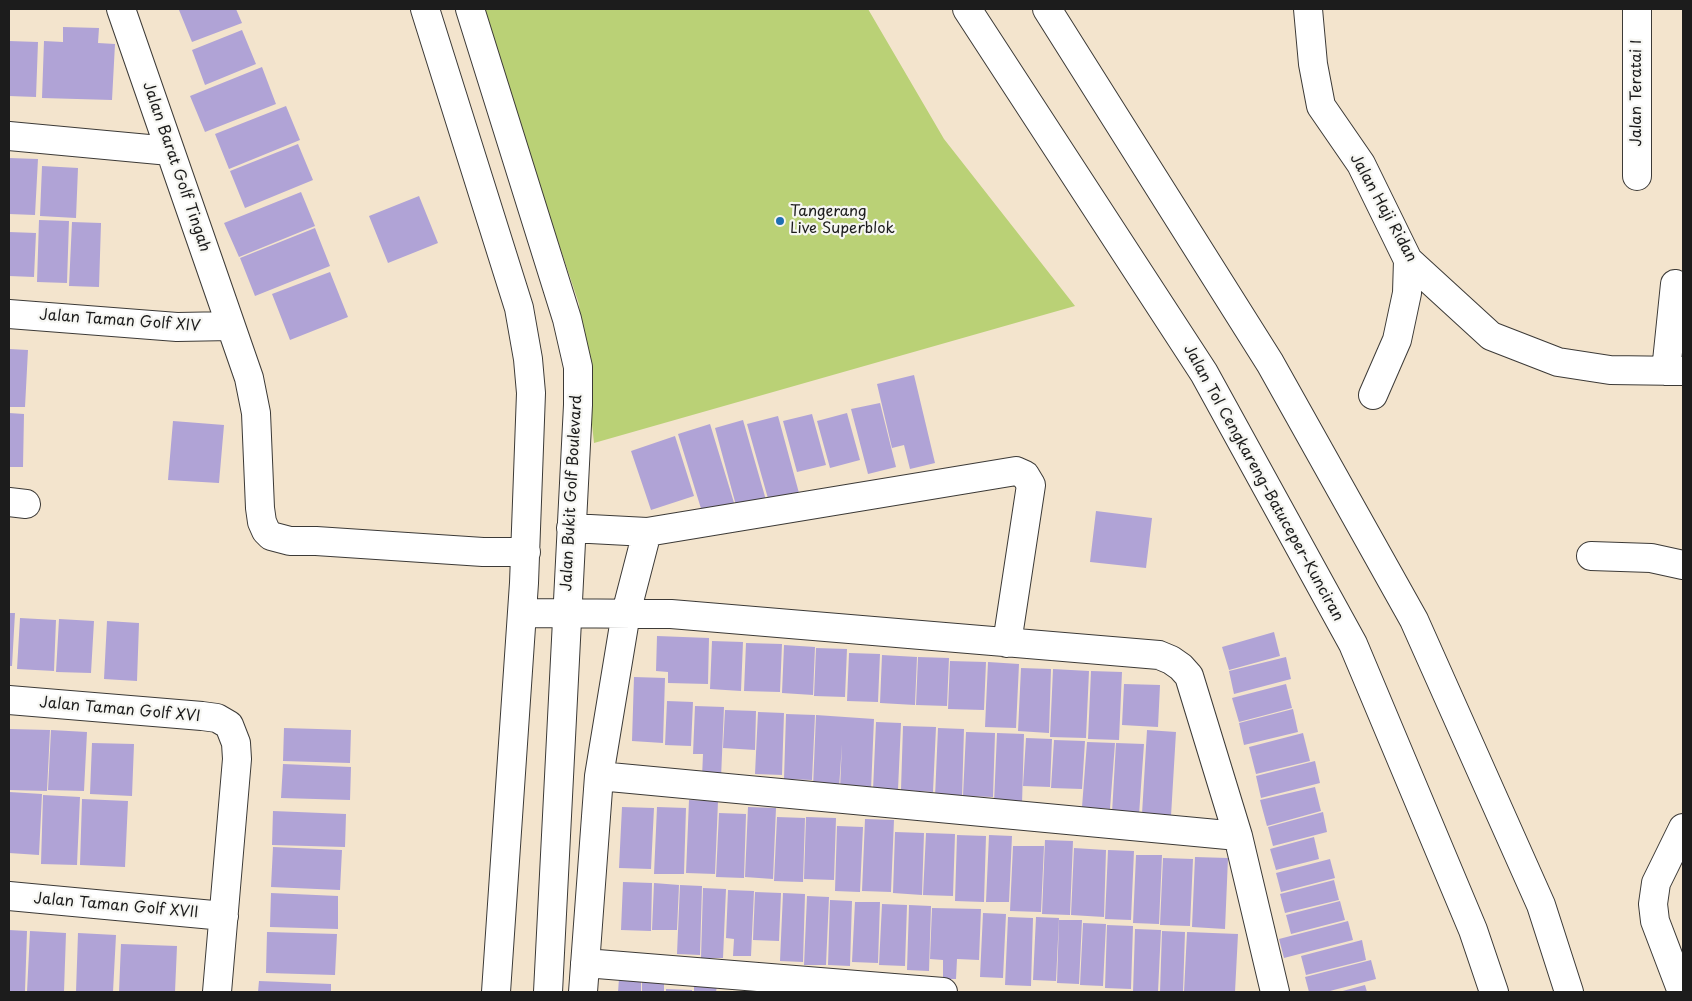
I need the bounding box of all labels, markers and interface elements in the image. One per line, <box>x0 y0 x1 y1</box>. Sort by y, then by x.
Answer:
street label: Jalan Teratai I <box>1628 39 1646 147</box>
street label: Jalan Barat Golf Tingah <box>138 79 214 255</box>
street label: Jalan Haji Ridan <box>1346 151 1420 265</box>
place label: Tangerang Live Superblok <box>790 203 895 238</box>
marker: Tangerang Live Superblok <box>774 215 786 227</box>
street label: Jalan Taman Golf XIV <box>39 306 201 336</box>
street label: Jalan Tol Cengkareng–Batuceper–Kunciran <box>1179 342 1347 624</box>
street label: Jalan Bukit Golf Boulevard <box>558 394 586 592</box>
street label: Jalan Taman Golf XVI <box>39 694 201 726</box>
street label: Jalan Taman Golf XVII <box>33 890 199 922</box>

